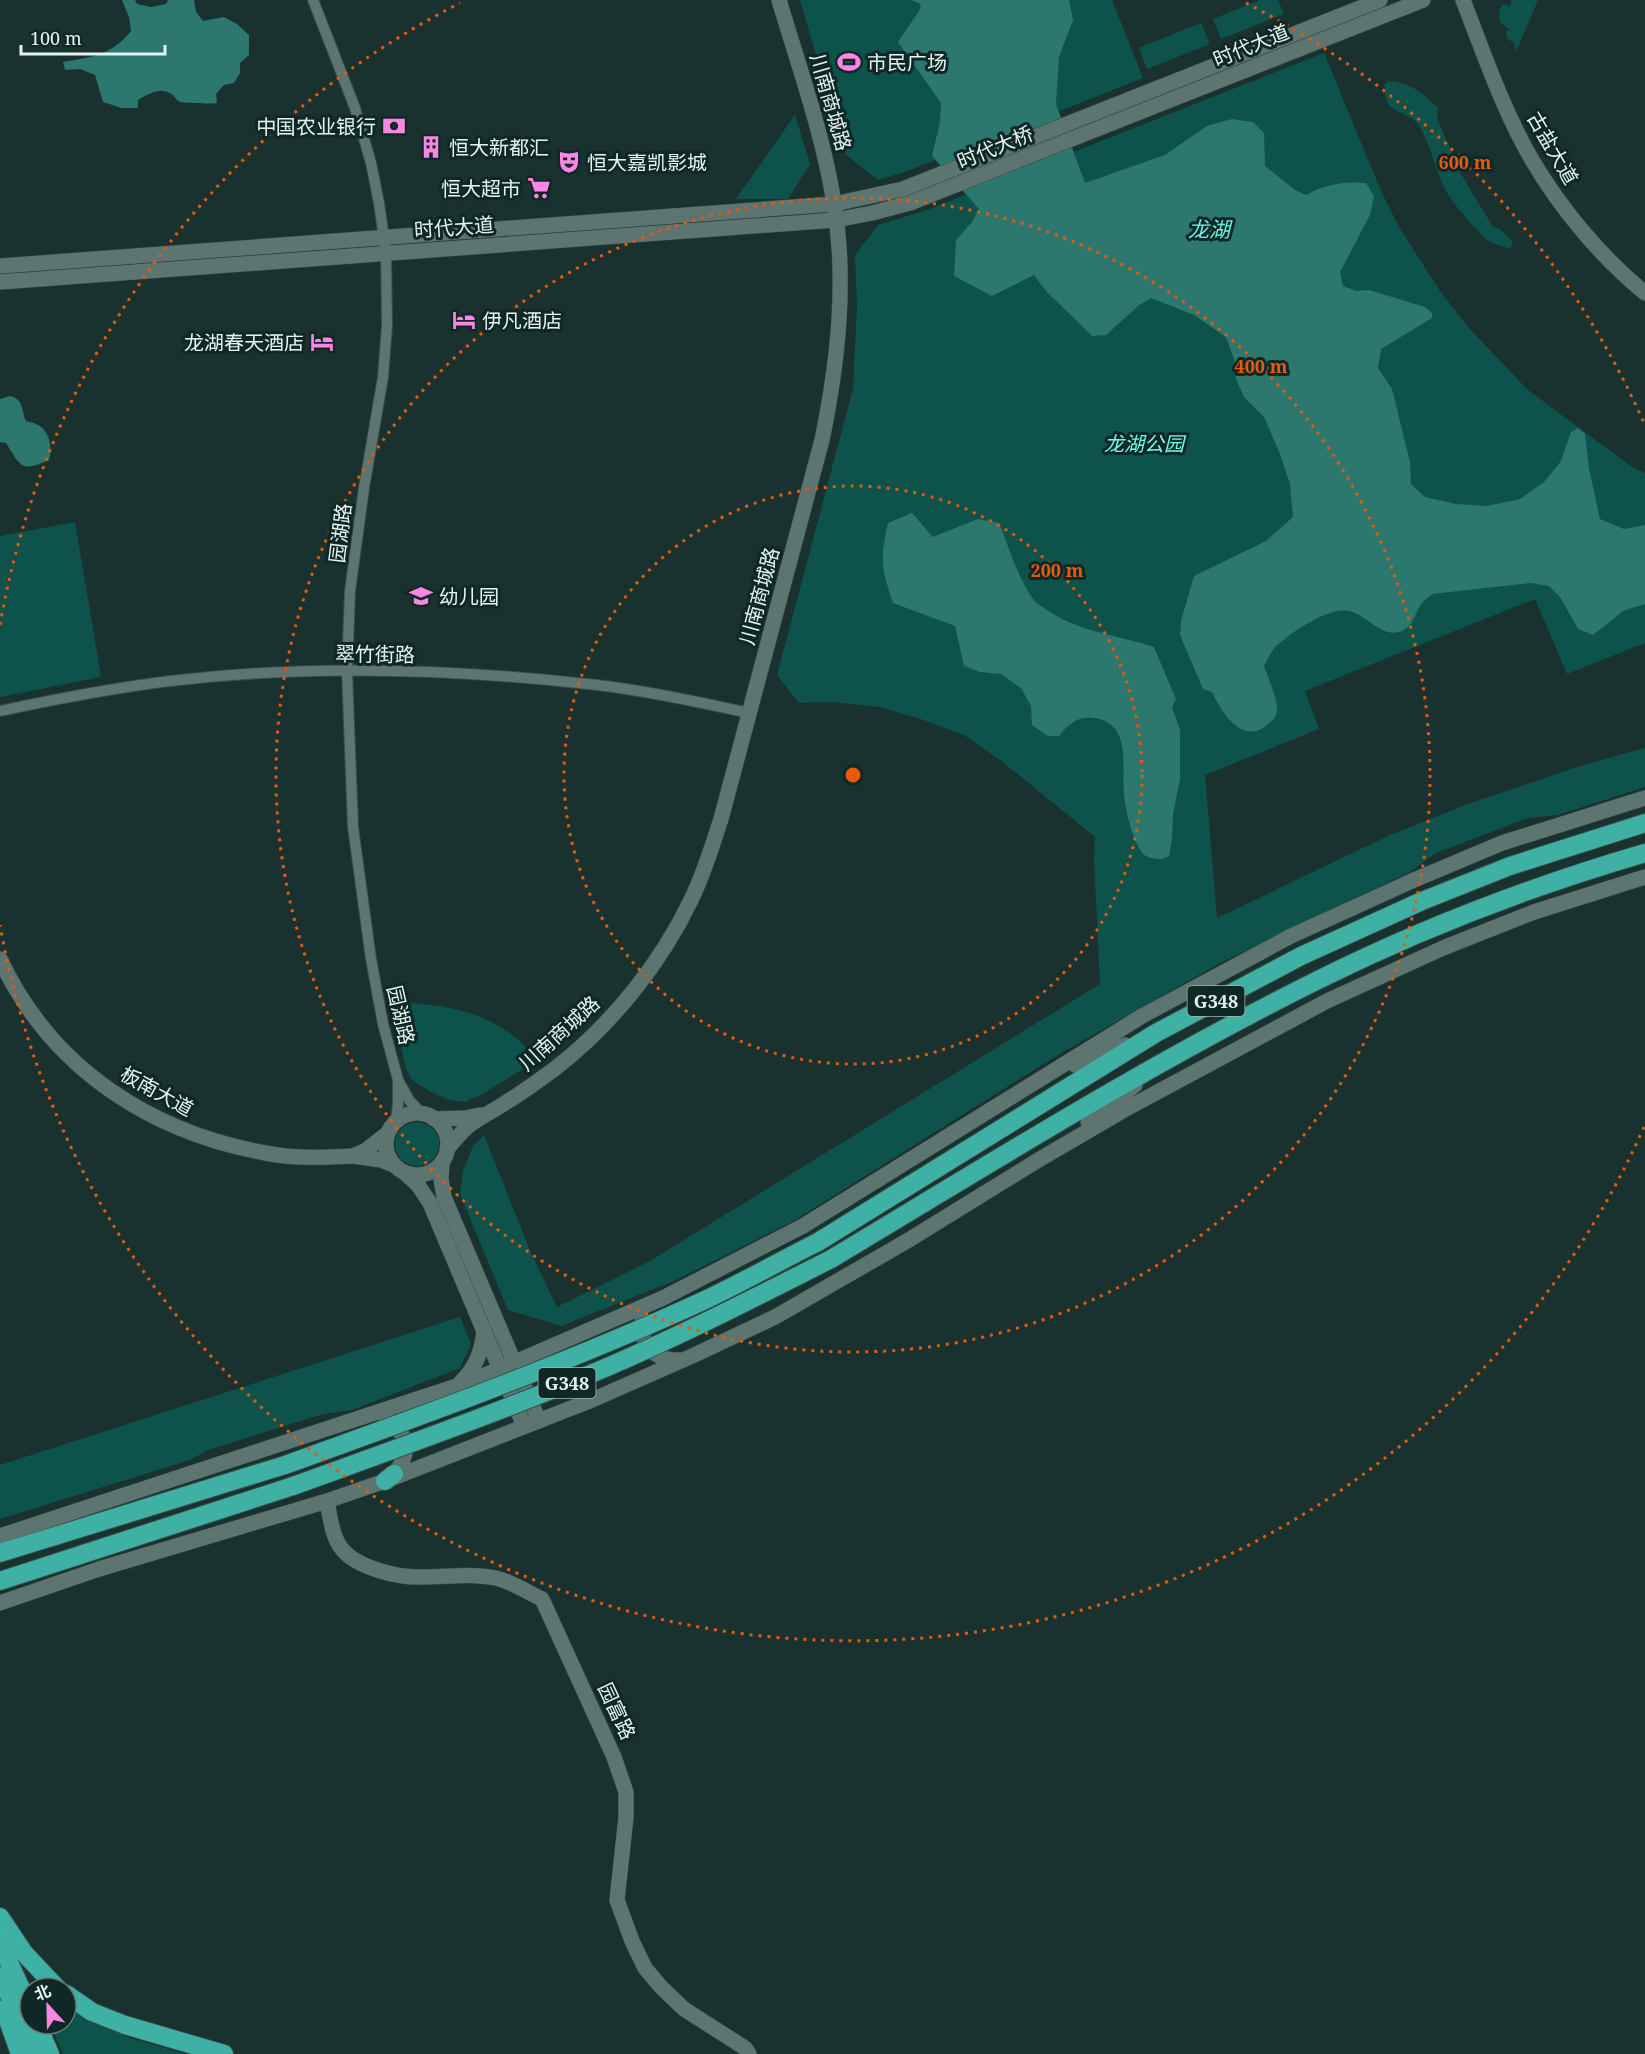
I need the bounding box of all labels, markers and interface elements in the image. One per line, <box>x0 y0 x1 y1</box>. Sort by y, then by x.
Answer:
street label: 时代大道 <box>1209 17 1293 73</box>
scale bar <box>21 18 165 56</box>
text: 100 m <box>30 26 82 50</box>
sports icon: 市民广场 <box>836 49 862 75</box>
place label: 市民广场 <box>867 49 947 76</box>
street label: 川南商城路 <box>804 50 858 154</box>
street label: 古盐大道 <box>1521 107 1585 189</box>
place label: 中国农业银行 <box>256 113 376 140</box>
bank icon: 中国农业银行 <box>381 113 407 139</box>
street label: 时代大桥 <box>953 119 1037 175</box>
building icon: 恒大新都汇 <box>418 134 444 160</box>
place label: 恒大新都汇 <box>449 134 549 161</box>
theatre icon: 恒大嘉凯影城 <box>556 149 582 175</box>
place label: 恒大嘉凯影城 <box>587 149 707 176</box>
text: 600 m <box>1439 150 1492 174</box>
place label: 恒大超市 <box>441 175 521 202</box>
supermarket icon: 恒大超市 <box>526 175 552 201</box>
street label: 时代大道 <box>413 211 495 243</box>
water label: 龙湖 <box>1188 215 1233 243</box>
hotel icon: 伊凡酒店 <box>451 307 477 333</box>
place label: 伊凡酒店 <box>482 307 562 334</box>
place label: 龙湖春天酒店 <box>184 329 304 356</box>
hotel icon: 龙湖春天酒店 <box>309 329 335 355</box>
text: 400 m <box>1235 354 1288 378</box>
park label: 龙湖公园 <box>1104 430 1187 457</box>
street label: 园湖路 <box>323 502 357 564</box>
street label: 川南商城路 <box>733 544 785 648</box>
text: 200 m <box>1031 558 1084 582</box>
school or university icon: 幼儿园 <box>408 583 434 609</box>
place label: 幼儿园 <box>439 583 499 610</box>
street label: 翠竹街路 <box>335 640 415 668</box>
centre of rings <box>843 765 863 785</box>
street label: 园湖路 <box>381 983 421 1047</box>
road number: G348 <box>1188 986 1244 1016</box>
street label: 川南商城路 <box>513 990 605 1076</box>
street label: 板南大道 <box>115 1060 199 1122</box>
road number: G348 <box>538 1368 596 1398</box>
street label: 园富路 <box>592 1678 642 1744</box>
north arrow <box>18 1976 78 2036</box>
text: 北 <box>31 1979 54 2005</box>

